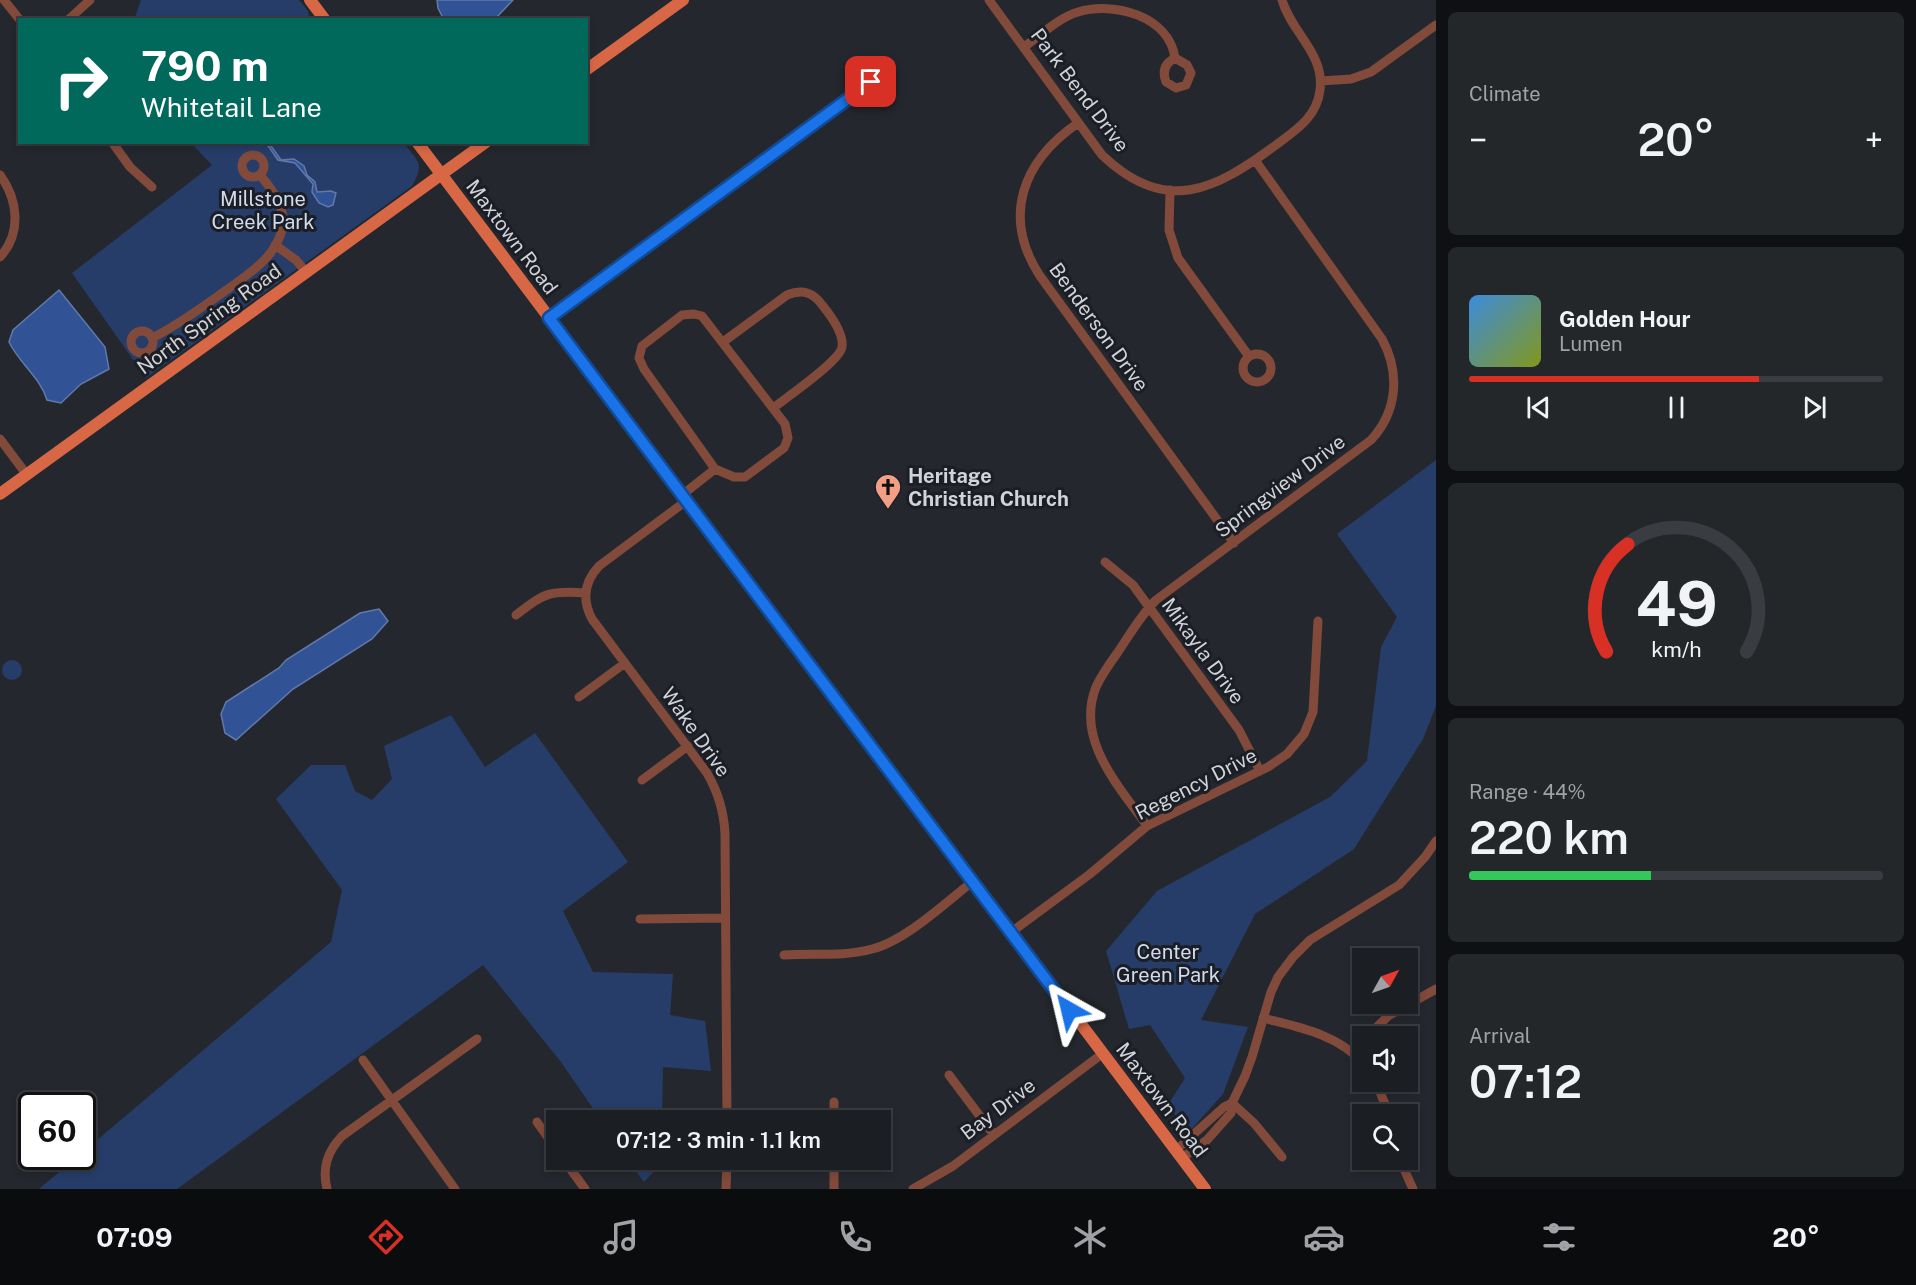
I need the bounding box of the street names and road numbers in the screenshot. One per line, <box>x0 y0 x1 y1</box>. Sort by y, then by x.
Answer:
street label: Park Bend Drive <box>1026 23 1134 157</box>
street label: Maxtown Road <box>461 175 563 299</box>
street label: Benderson Drive <box>1044 258 1154 396</box>
street label: North Spring Road <box>132 259 286 379</box>
street label: Springview Drive <box>1210 429 1350 543</box>
street label: Mikayla Drive <box>1157 593 1249 709</box>
street label: Wake Drive <box>656 683 736 781</box>
street label: Regency Drive <box>1131 743 1261 825</box>
street label: Maxtown Road <box>1111 1038 1213 1162</box>
street label: Bay Drive <box>956 1073 1040 1145</box>

